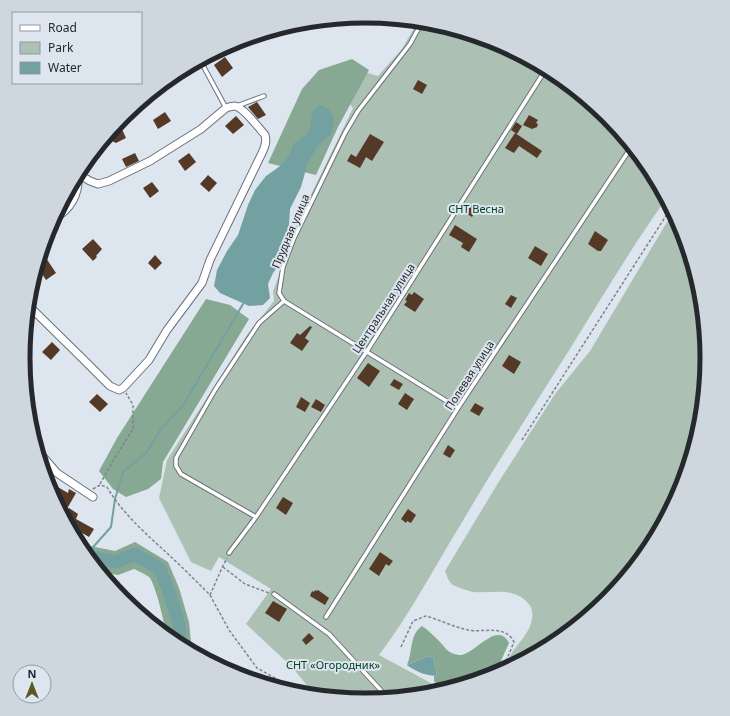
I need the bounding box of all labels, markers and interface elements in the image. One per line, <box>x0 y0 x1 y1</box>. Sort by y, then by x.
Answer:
legend <box>12 12 142 84</box>
text: Road <box>48 19 77 36</box>
text: Park <box>48 39 74 56</box>
text: Water <box>48 59 82 76</box>
street label: Прудная улица <box>268 192 312 270</box>
park label: СНТ Весна <box>448 201 504 216</box>
street label: Центральная улица <box>348 260 418 356</box>
street label: Полевая улица <box>441 337 497 413</box>
park label: СНТ «Огородник» <box>286 657 381 672</box>
north arrow <box>12 664 52 704</box>
text: N <box>28 666 36 681</box>

